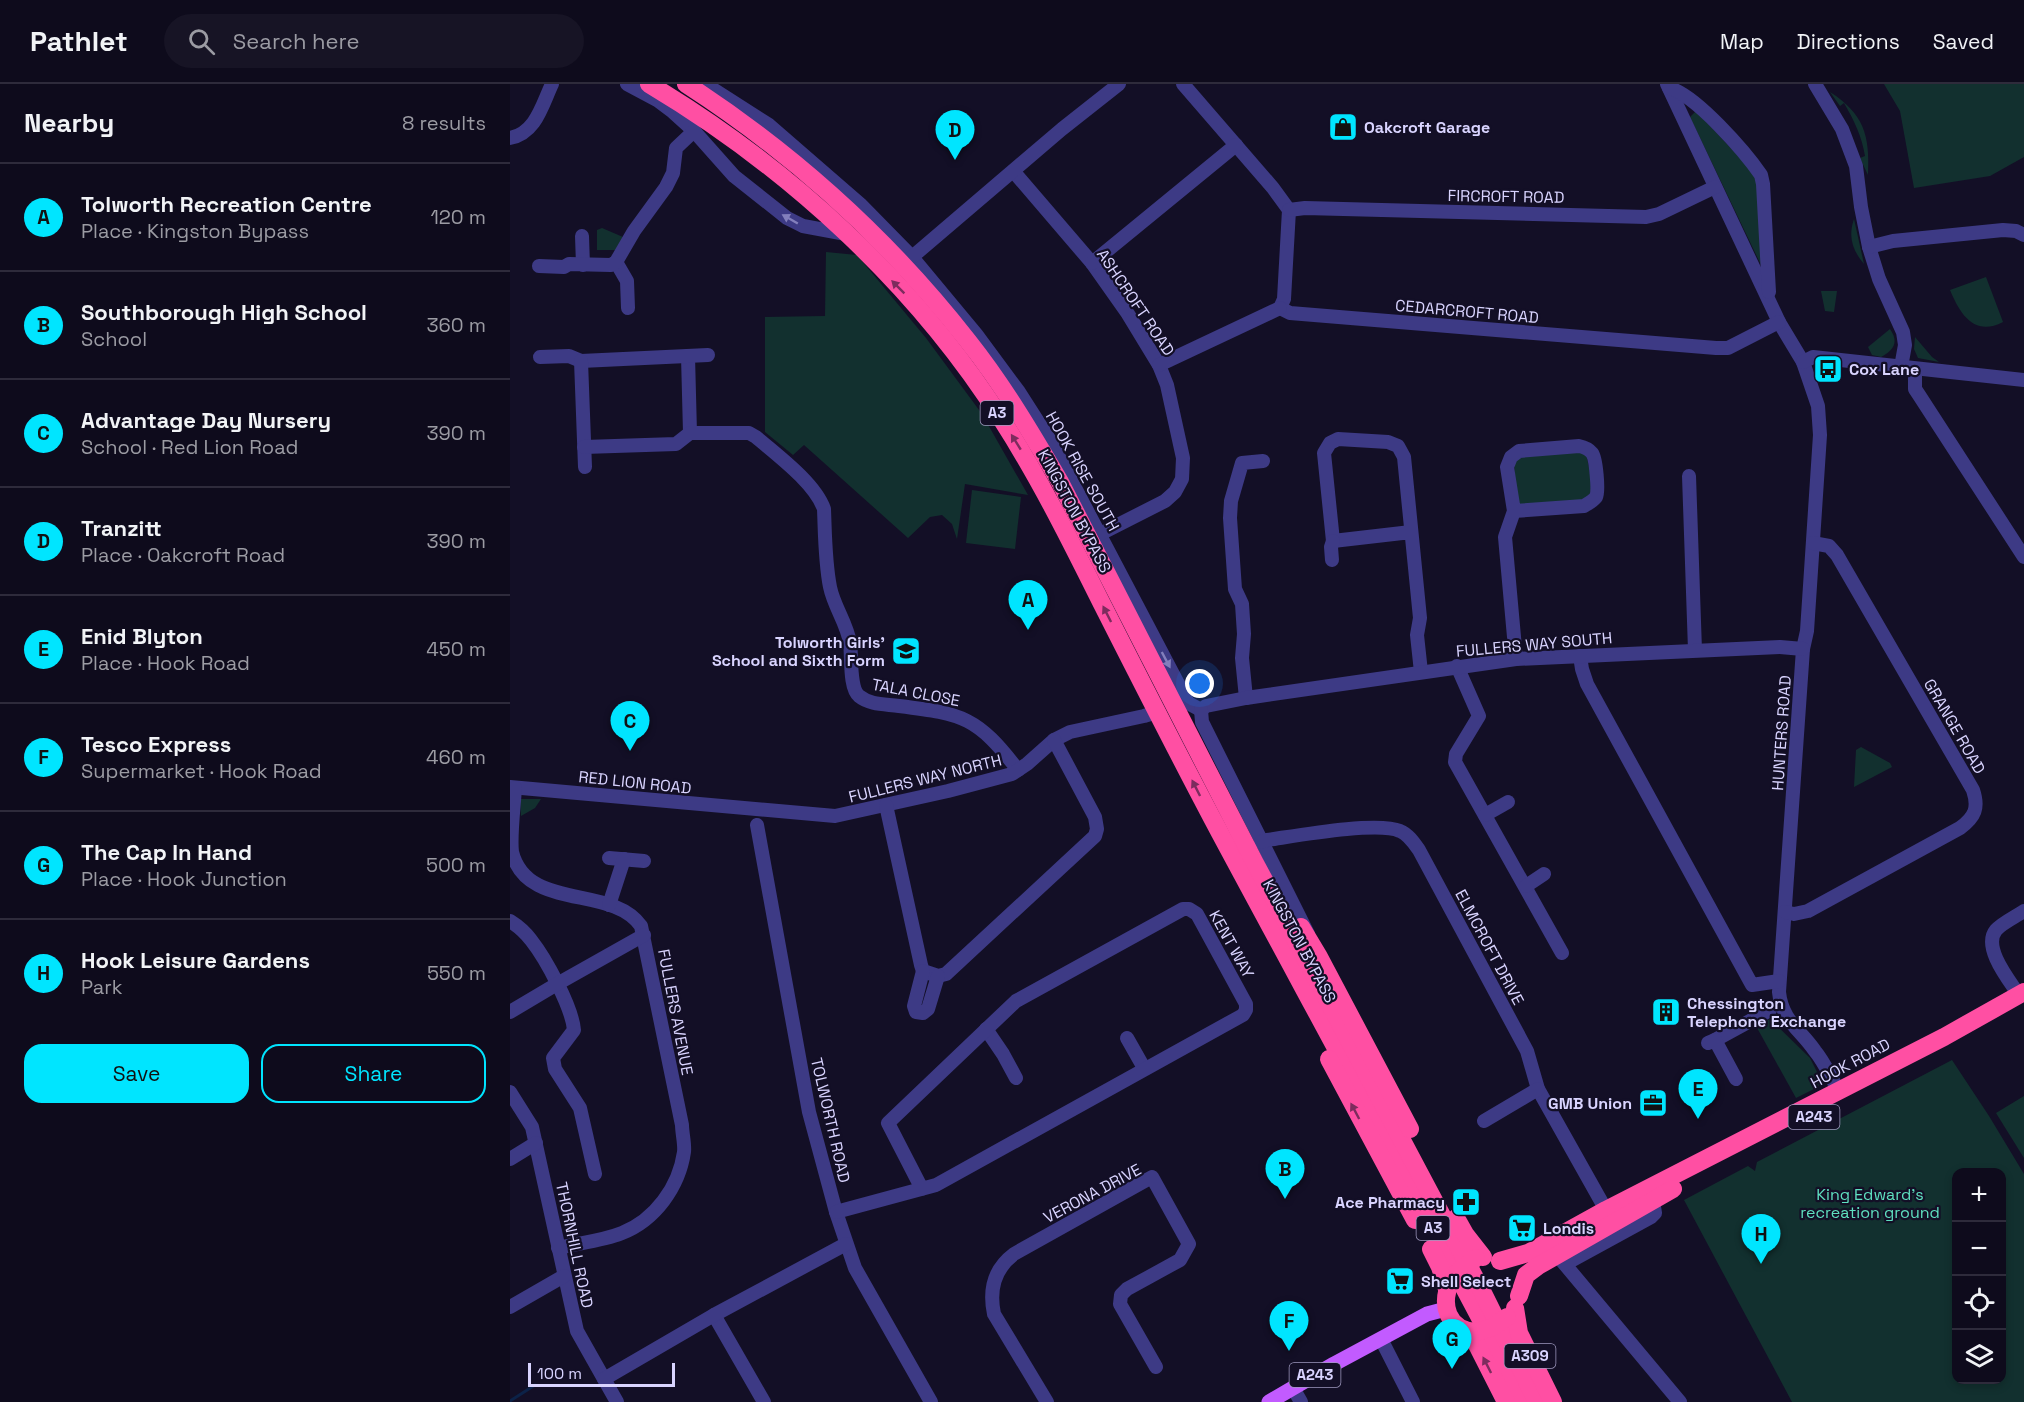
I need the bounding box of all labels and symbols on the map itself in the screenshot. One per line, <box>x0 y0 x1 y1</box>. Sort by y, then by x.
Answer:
pin: D <box>936 110 974 160</box>
shop icon: Oakcroft Garage <box>1327 111 1359 143</box>
place label: Oakcroft Garage <box>1364 117 1490 138</box>
street label: FIRCROFT ROAD <box>1447 185 1565 208</box>
one-way arrow <box>781 214 798 224</box>
street label: ASHCROFT ROAD <box>1092 245 1179 360</box>
one-way arrow <box>892 280 906 294</box>
street label: CEDARCROFT ROAD <box>1394 295 1540 328</box>
bus stop icon: Cox Lane <box>1812 353 1844 385</box>
place label: Cox Lane <box>1849 359 1919 380</box>
road number: A3 <box>980 401 1014 425</box>
street label: HOOK RISE SOUTH <box>1041 408 1124 535</box>
one-way arrow <box>1010 434 1021 450</box>
street label: KINGSTON BYPASS <box>1033 446 1116 577</box>
pin: A <box>1008 580 1048 630</box>
one-way arrow <box>1103 605 1113 623</box>
street label: FULLERS WAY SOUTH <box>1455 627 1613 662</box>
place label: Tolworth Girls' School and Sixth Form <box>712 632 885 671</box>
school or university icon: Tolworth Girls' School and Sixth Form <box>890 635 922 667</box>
one-way arrow <box>1161 652 1171 669</box>
your location <box>1185 669 1214 698</box>
street label: TALA CLOSE <box>870 674 962 711</box>
street label: HUNTERS ROAD <box>1767 675 1796 791</box>
street label: GRANGE ROAD <box>1919 675 1990 778</box>
pin: C <box>610 702 650 751</box>
street label: FULLERS WAY NORTH <box>846 749 1004 808</box>
street label: RED LION ROAD <box>578 766 692 799</box>
one-way arrow <box>1191 779 1201 796</box>
street label: KINGSTON BYPASS <box>1258 876 1341 1007</box>
street label: ELMCROFT DRIVE <box>1450 886 1529 1009</box>
street label: KENT WAY <box>1204 907 1259 982</box>
street label: FULLERS AVENUE <box>653 947 698 1077</box>
place label: Chessington Telephone Exchange <box>1687 993 1846 1032</box>
building icon: Chessington Telephone Exchange <box>1650 996 1682 1028</box>
street label: HOOK ROAD <box>1807 1034 1894 1093</box>
street label: TOLWORTH ROAD <box>806 1056 855 1185</box>
pin: E <box>1678 1070 1718 1119</box>
office icon: GMB Union <box>1637 1087 1669 1119</box>
place label: GMB Union <box>1548 1093 1632 1114</box>
one-way arrow <box>1350 1102 1360 1119</box>
road number: A243 <box>1788 1105 1840 1129</box>
pin: B <box>1266 1150 1304 1199</box>
street label: VERONA DRIVE <box>1040 1159 1145 1228</box>
street label: THORNHILL ROAD <box>551 1180 598 1310</box>
park label: King Edward's recreation ground <box>1800 1184 1940 1223</box>
pharmacy icon: Ace Pharmacy <box>1450 1186 1482 1218</box>
place label: Ace Pharmacy <box>1335 1192 1445 1213</box>
supermarket icon: Londis <box>1506 1212 1538 1244</box>
pin: H <box>1742 1214 1780 1264</box>
road number: A3 <box>1416 1216 1450 1240</box>
place label: Londis <box>1543 1218 1594 1239</box>
supermarket icon: Shell Select <box>1384 1265 1416 1297</box>
place label: Shell Select <box>1421 1271 1511 1292</box>
pin: F <box>1270 1302 1308 1351</box>
pin: G <box>1432 1320 1472 1369</box>
road number: A309 <box>1504 1344 1556 1368</box>
one-way arrow <box>1482 1356 1492 1373</box>
scale bar <box>528 1360 675 1388</box>
road number: A243 <box>1290 1363 1340 1387</box>

